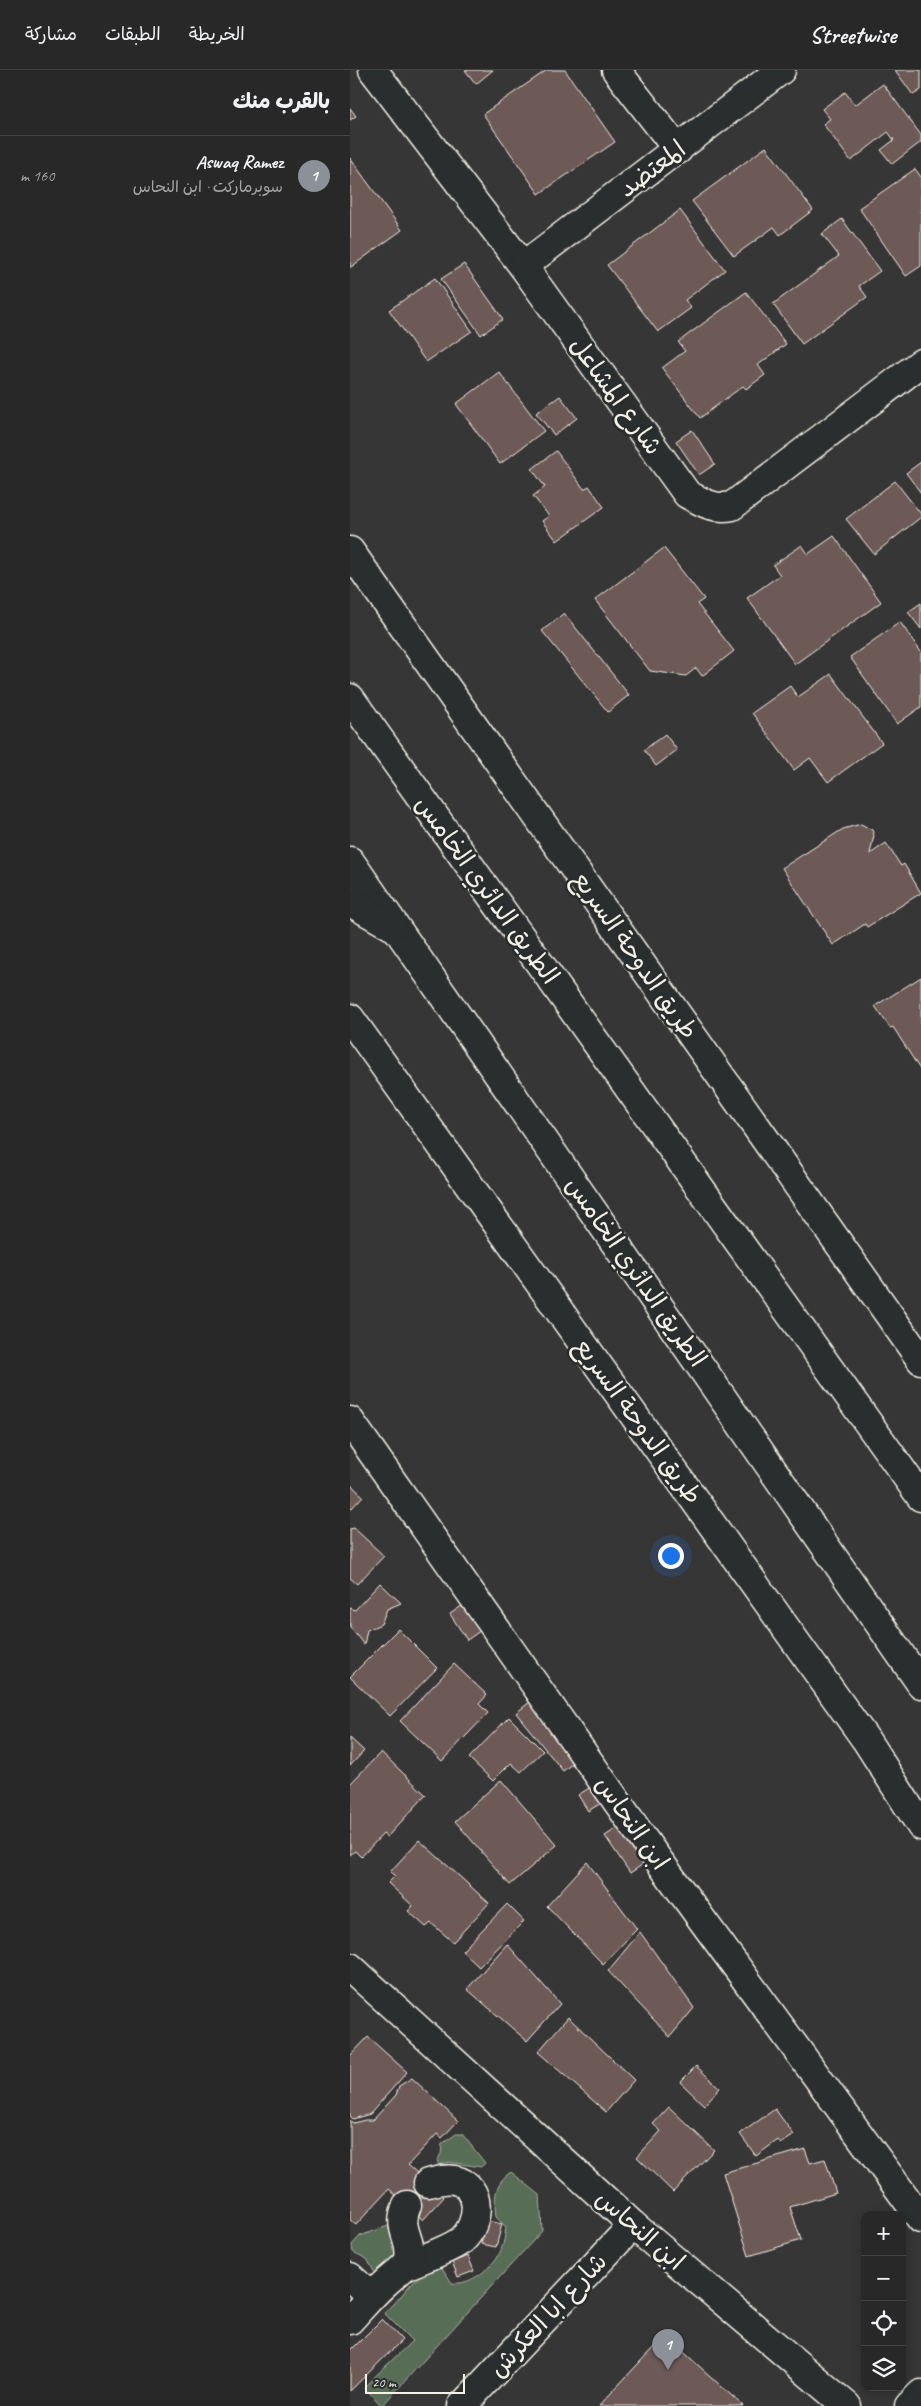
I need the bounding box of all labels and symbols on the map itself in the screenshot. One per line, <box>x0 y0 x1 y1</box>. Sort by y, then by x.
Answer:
street label: المعتضد <box>612 133 692 205</box>
street label: شارع المشاعل <box>562 331 670 462</box>
street label: الطريق الدائري الخامس <box>406 789 566 992</box>
street label: طريق الدوحة السريع <box>564 865 705 1046</box>
street label: الطريق الدائري الخامس <box>557 1171 714 1375</box>
street label: طريق الدوحة السريع <box>566 1331 709 1511</box>
your location <box>658 1543 684 1569</box>
street label: ابن النحاس <box>588 1770 676 1876</box>
street label: ابن النحاس <box>589 2182 691 2278</box>
street label: شارع ابا العكرش <box>482 2246 615 2385</box>
pin: 1 <box>652 2329 684 2370</box>
scale bar <box>365 2371 465 2394</box>

